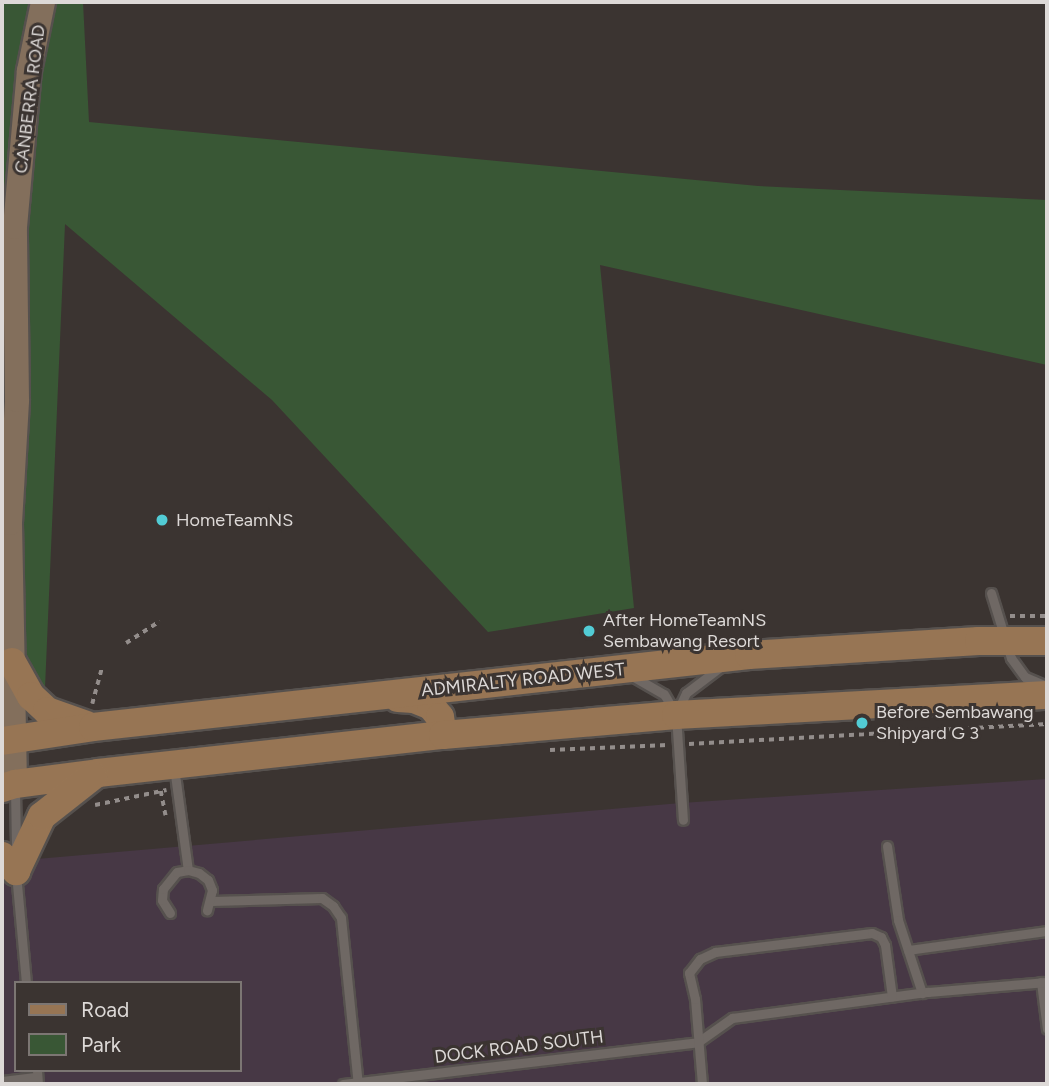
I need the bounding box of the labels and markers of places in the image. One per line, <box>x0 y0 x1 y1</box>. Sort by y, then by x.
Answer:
place label: HomeTeamNS <box>176 509 293 531</box>
marker: HomeTeamNS <box>154 512 170 528</box>
place label: After HomeTeamNS Sembawang Resort <box>603 610 766 652</box>
marker: After HomeTeamNS Sembawang Resort <box>581 623 597 639</box>
place label: Before Sembawang Shipyard G 3 <box>876 702 1034 744</box>
marker: Before Sembawang Shipyard G 3 <box>854 715 870 731</box>

